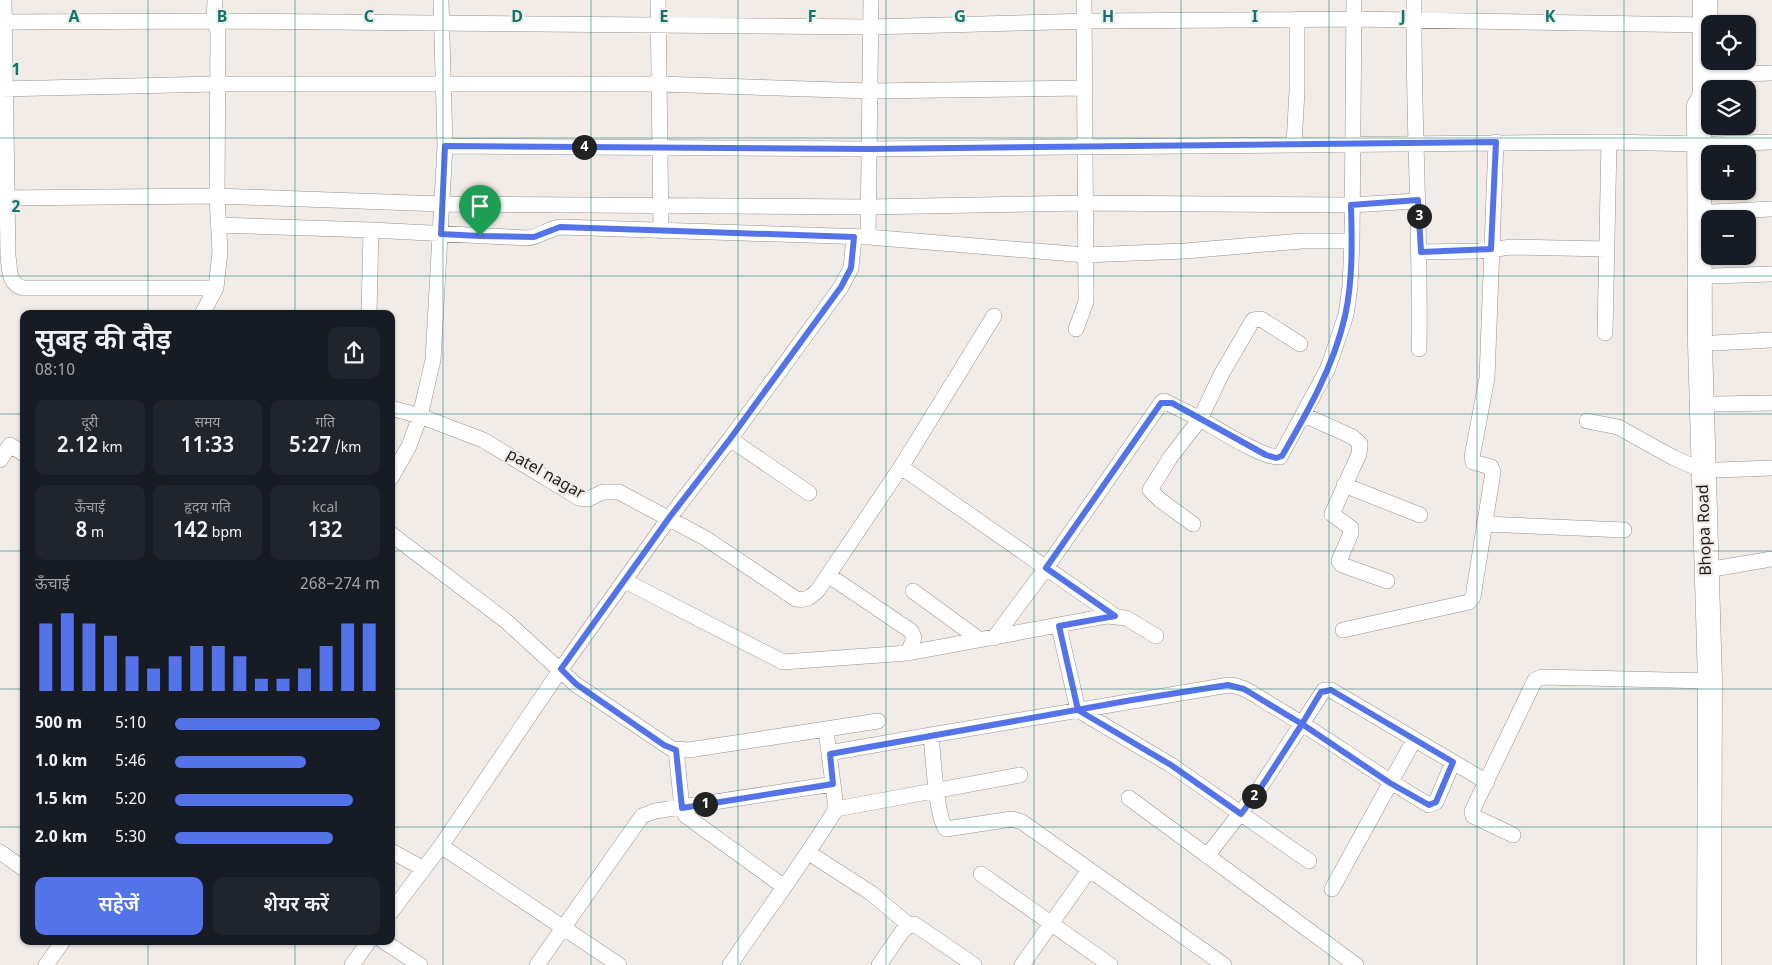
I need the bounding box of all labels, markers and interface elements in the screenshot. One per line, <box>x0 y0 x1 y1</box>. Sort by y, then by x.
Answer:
text: A <box>68 8 80 29</box>
text: B <box>217 8 227 29</box>
text: C <box>364 8 374 29</box>
text: D <box>511 8 523 29</box>
text: E <box>660 8 668 29</box>
text: F <box>808 8 816 29</box>
text: G <box>954 8 966 29</box>
text: H <box>1102 8 1114 29</box>
text: I <box>1252 8 1258 29</box>
text: J <box>1398 8 1406 29</box>
text: K <box>1545 8 1556 29</box>
map controls <box>1701 15 1756 265</box>
button: locate <box>1701 15 1756 70</box>
text: 1 <box>11 61 21 82</box>
button: layers <box>1701 80 1756 135</box>
pin: 4 <box>572 134 596 160</box>
text: 4 <box>581 138 588 157</box>
button: + <box>1701 145 1756 200</box>
pin <box>459 185 501 236</box>
icon: arrive <box>466 192 494 220</box>
text: 2 <box>11 198 21 219</box>
pin: 3 <box>1406 204 1432 228</box>
text: 3 <box>1416 207 1423 226</box>
button: − <box>1701 210 1756 265</box>
text: सुबह की दौड़ <box>35 324 171 360</box>
button: share <box>328 327 380 379</box>
text: 08:10 <box>35 361 75 382</box>
text: दूरी <box>81 414 98 433</box>
text: समय <box>195 414 220 433</box>
text: गति <box>315 414 335 433</box>
text: 2.12 <box>57 433 98 461</box>
text: 11:33 <box>181 433 234 461</box>
text: 5:27 <box>289 433 331 461</box>
text: km <box>98 439 123 458</box>
text: /km <box>331 439 361 458</box>
street label: patel nagar <box>502 445 588 505</box>
street label: Bhopa Road <box>1694 484 1718 576</box>
text: ऊँचाई <box>75 499 105 518</box>
text: हृदय गति <box>184 499 231 518</box>
text: kcal <box>312 499 338 518</box>
text: 8 <box>76 518 87 546</box>
text: 142 <box>173 518 208 546</box>
text: 132 <box>307 518 343 546</box>
text: m <box>87 524 104 543</box>
text: bpm <box>208 524 242 543</box>
text: ऊँचाई <box>35 575 70 596</box>
text: 268–274 m <box>300 575 380 596</box>
text: 500 m <box>35 714 82 735</box>
text: 5:10 <box>115 714 146 735</box>
text: 1.0 km <box>35 752 87 773</box>
text: 5:46 <box>115 752 146 773</box>
pin: 2 <box>1242 784 1266 808</box>
text: 2 <box>1251 787 1258 806</box>
text: 1.5 km <box>35 790 87 811</box>
text: 5:20 <box>115 790 146 811</box>
pin: 1 <box>692 792 718 816</box>
text: 1 <box>702 795 709 814</box>
text: 2.0 km <box>35 828 87 849</box>
text: 5:30 <box>115 828 146 849</box>
button: सहेजें <box>35 877 203 935</box>
button: शेयर करें <box>213 877 380 935</box>

